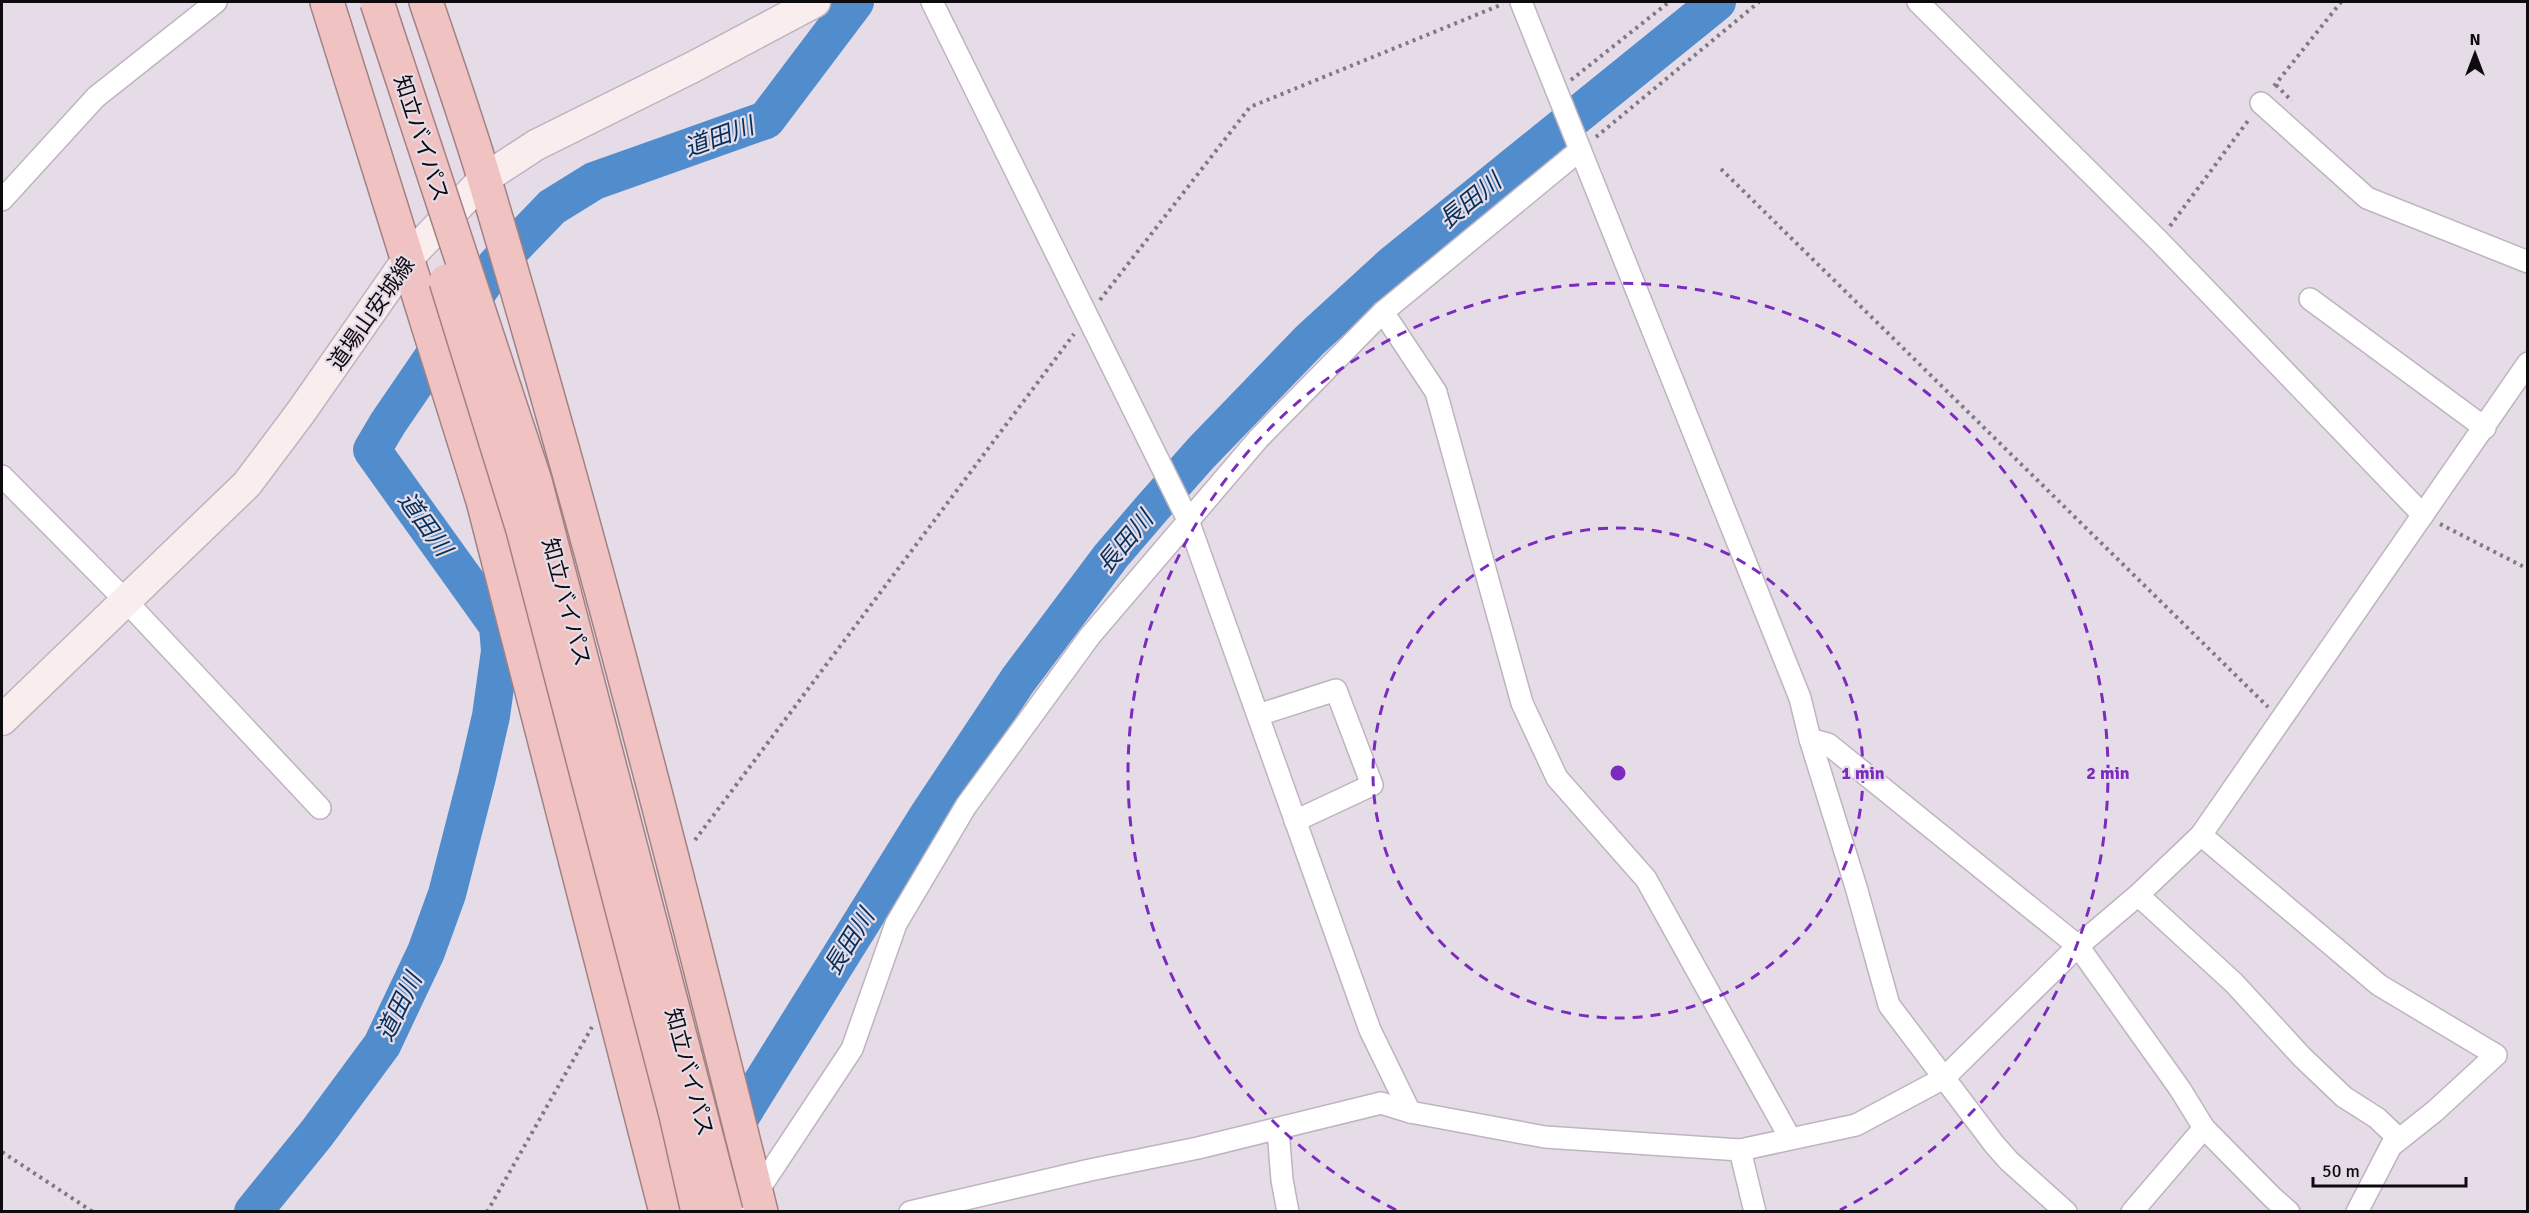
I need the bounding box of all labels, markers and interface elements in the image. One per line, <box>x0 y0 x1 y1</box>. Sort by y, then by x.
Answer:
north arrow <box>2445 24 2505 84</box>
text: N <box>2469 30 2481 50</box>
street label: 知立バイパス <box>388 71 455 205</box>
water label: 道田川 <box>680 110 761 163</box>
water label: 長田川 <box>1433 165 1510 235</box>
street label: 道場山安城線 <box>322 251 420 375</box>
water label: 道田川 <box>392 486 460 564</box>
water label: 長田川 <box>1090 502 1162 579</box>
street label: 知立バイパス <box>536 535 597 669</box>
text: 1 min <box>1841 762 1885 784</box>
text: 2 min <box>2086 762 2130 784</box>
centre of rings <box>1608 763 1628 783</box>
water label: 長田川 <box>817 901 882 980</box>
water label: 道田川 <box>370 965 430 1046</box>
street label: 知立バイパス <box>659 1005 720 1139</box>
scale bar <box>2313 1150 2466 1188</box>
text: 50 m <box>2322 1160 2360 1182</box>

